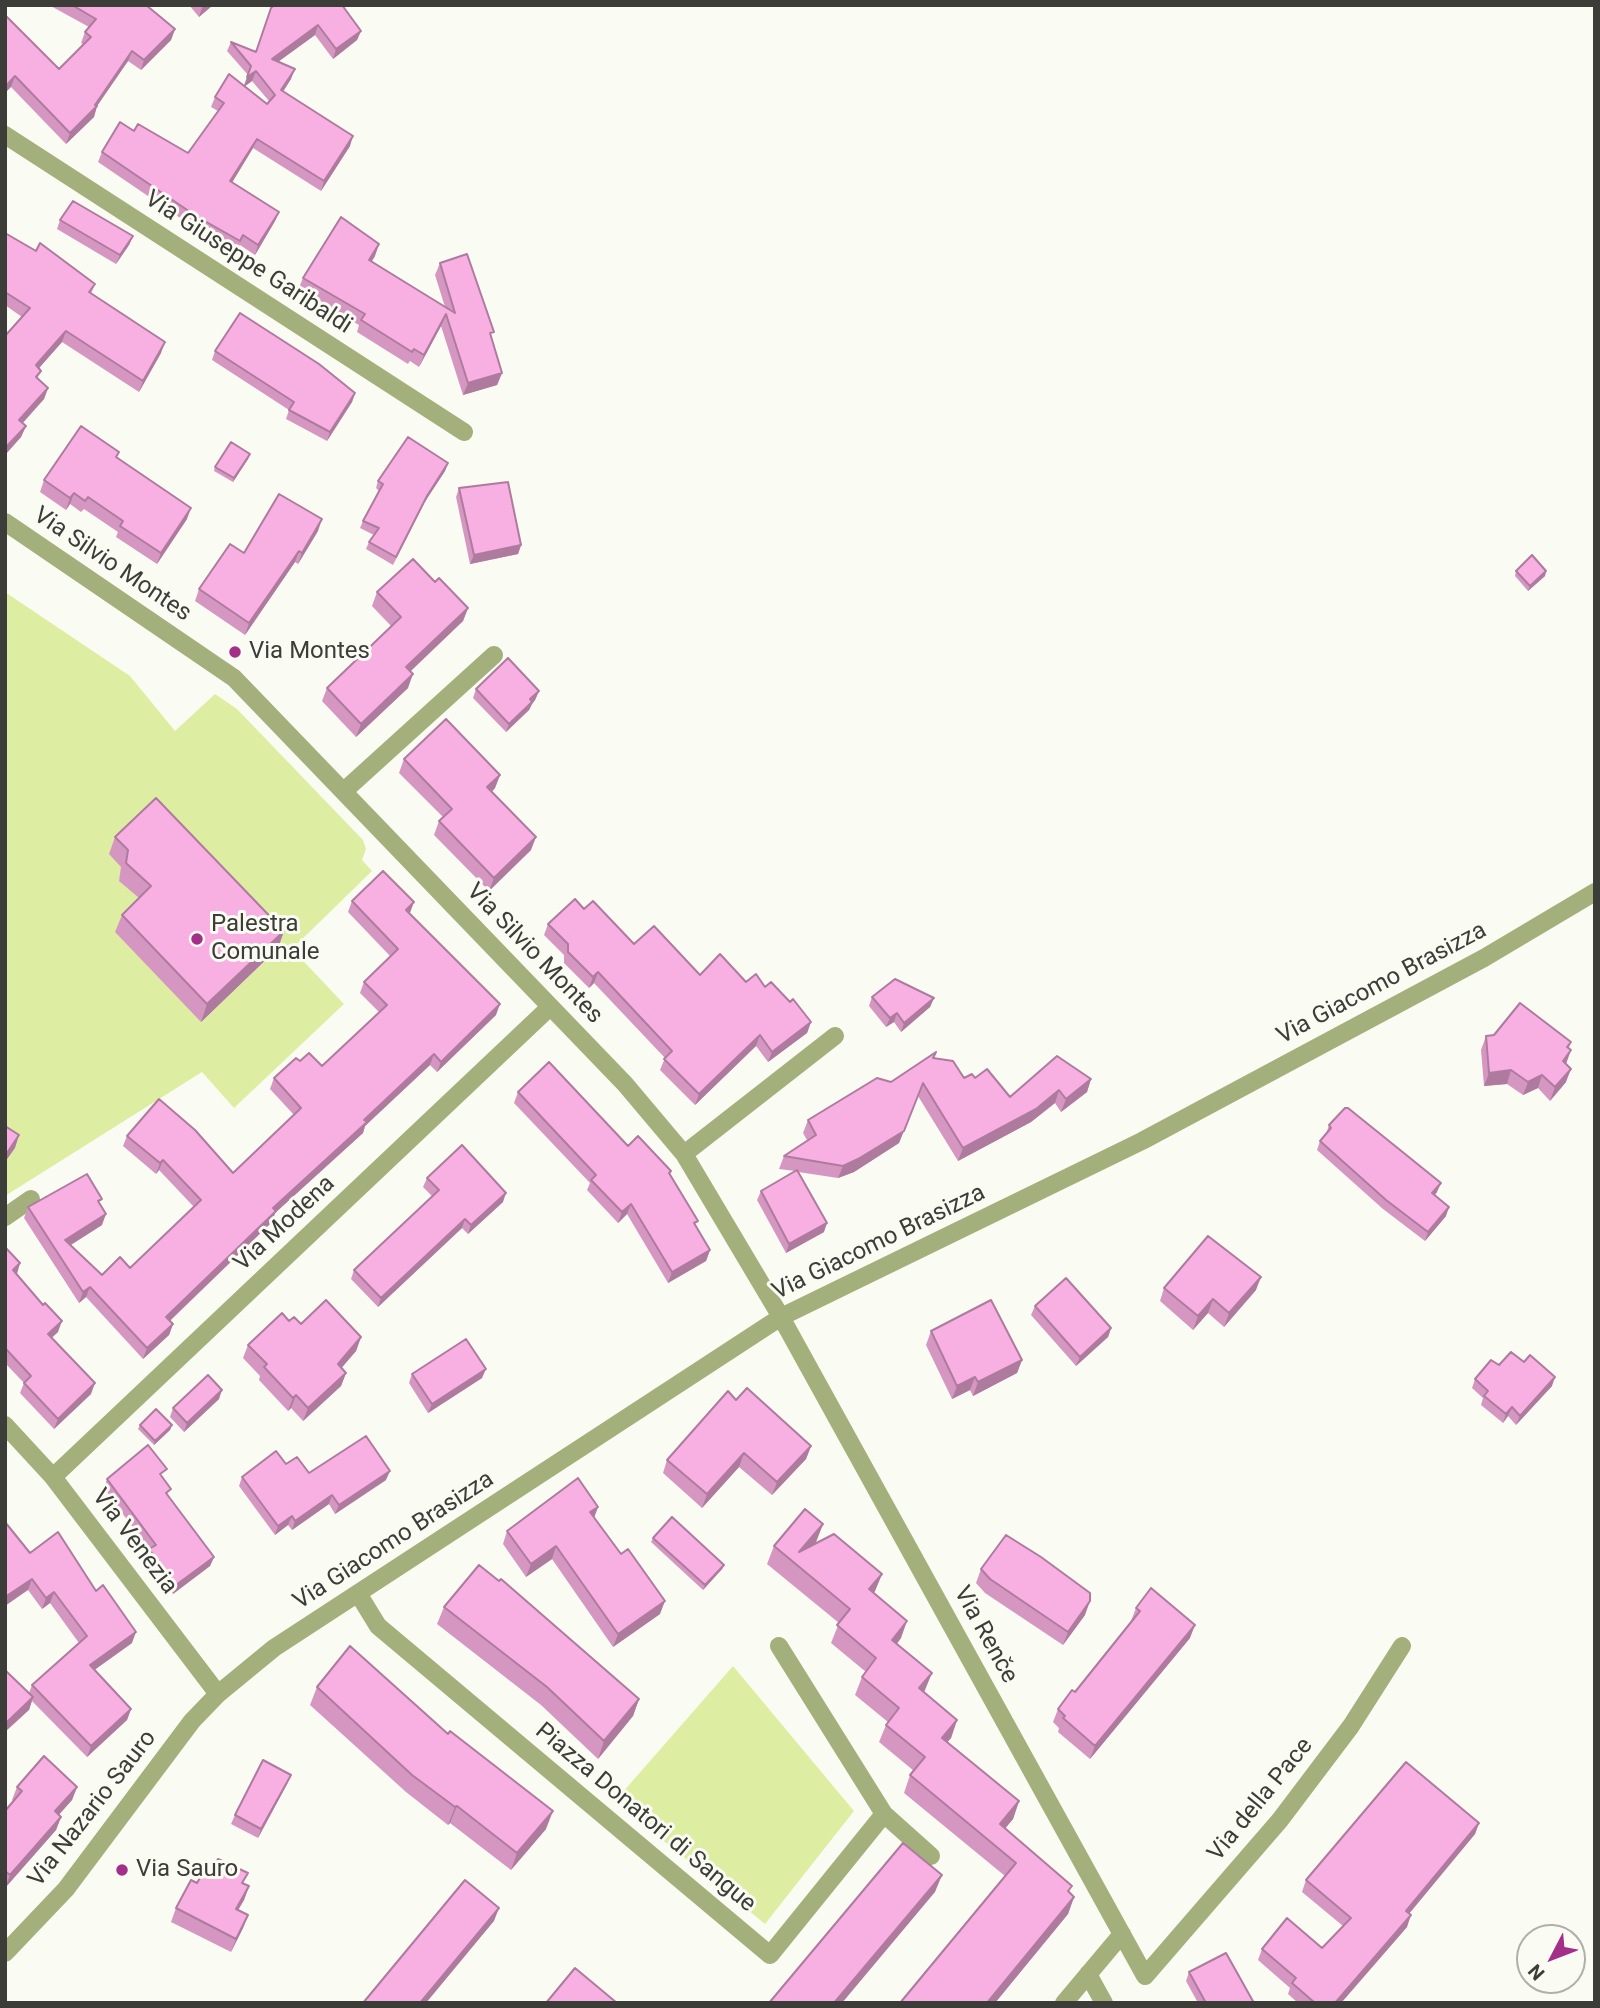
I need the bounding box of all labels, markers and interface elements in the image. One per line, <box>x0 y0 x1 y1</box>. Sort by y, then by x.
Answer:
street label: Via Giuseppe Garibaldi <box>139 185 357 341</box>
street label: Via Silvio Montes <box>28 502 196 628</box>
place label: Via Montes <box>249 638 370 666</box>
marker: Via Montes <box>227 644 243 660</box>
street label: Via Silvio Montes <box>460 878 608 1030</box>
place label: Palestra Comunale <box>211 911 319 967</box>
street label: Via Giacomo Brasizza <box>1272 917 1492 1051</box>
marker: Palestra Comunale <box>189 931 205 947</box>
street label: Via Modena <box>229 1170 341 1278</box>
street label: Via Giacomo Brasizza <box>768 1179 990 1307</box>
street label: Via Giacomo Brasizza <box>288 1465 500 1617</box>
street label: Via Venezia <box>85 1484 183 1600</box>
street label: Via Renče <box>947 1582 1023 1688</box>
street label: Piazza Donatori di Sangue <box>529 1717 761 1919</box>
street label: Via Nazario Sauro <box>23 1725 163 1893</box>
street label: Via della Pace <box>1202 1732 1320 1868</box>
place label: Via Sauro <box>136 1856 238 1884</box>
marker: Via Sauro <box>114 1862 130 1878</box>
north arrow <box>1516 1924 1586 1994</box>
text: N <box>1523 1959 1550 1985</box>

